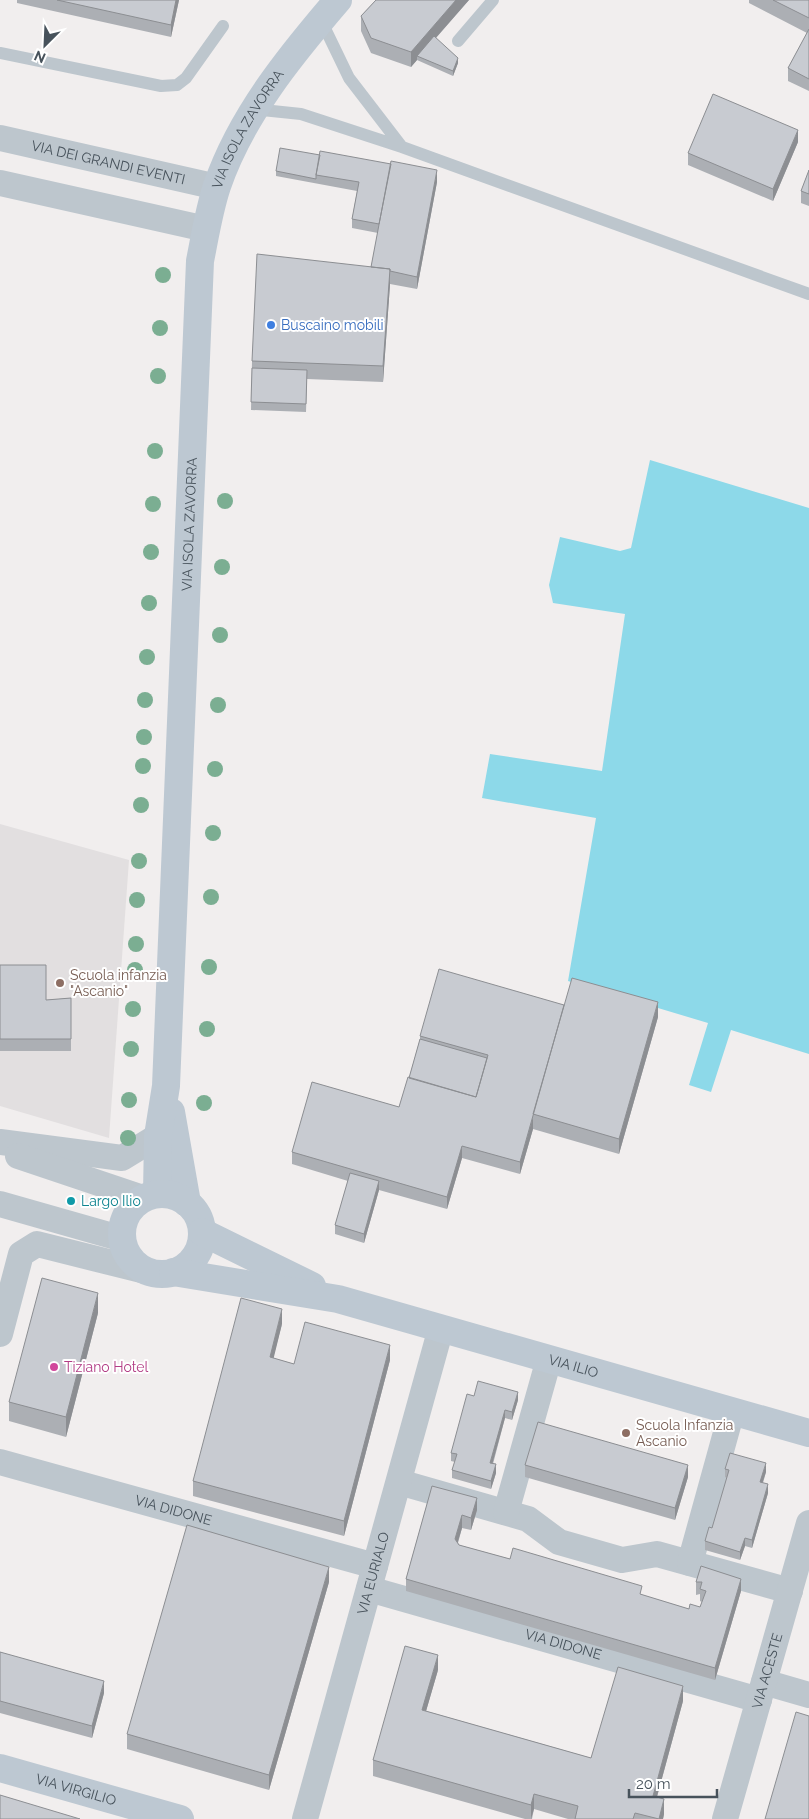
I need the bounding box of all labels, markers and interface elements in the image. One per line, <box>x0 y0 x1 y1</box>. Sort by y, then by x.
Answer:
north arrow <box>20 20 70 70</box>
text: N <box>32 47 48 66</box>
street label: VIA ISOLA ZAVORRA <box>209 66 287 191</box>
street label: VIA DEI GRANDI EVENTI <box>30 137 187 188</box>
place label: Buscaino mobili <box>281 317 384 333</box>
marker: Buscaino mobili <box>265 319 277 331</box>
street label: VIA ISOLA ZAVORRA <box>178 456 200 591</box>
place label: Scuola infanzia "Ascanio" <box>70 967 167 999</box>
marker: Scuola infanzia "Ascanio" <box>54 977 66 989</box>
place label: Largo Ilio <box>81 1193 141 1209</box>
marker: Largo Ilio <box>65 1195 77 1207</box>
street label: VIA ILIO <box>547 1351 600 1381</box>
place label: Tiziano Hotel <box>64 1359 148 1375</box>
marker: Tiziano Hotel <box>48 1361 60 1373</box>
place label: Scuola Infanzia Ascanio <box>636 1417 733 1449</box>
marker: Scuola Infanzia Ascanio <box>620 1427 632 1439</box>
street label: VIA DIDONE <box>133 1492 214 1528</box>
street label: VIA EURIALO <box>354 1530 392 1616</box>
street label: VIA DIDONE <box>523 1626 603 1663</box>
street label: VIA ACESTE <box>749 1631 785 1711</box>
scale bar <box>629 1766 716 1798</box>
street label: VIA VIRGILIO <box>34 1771 118 1809</box>
text: 20 m <box>636 1775 671 1793</box>

